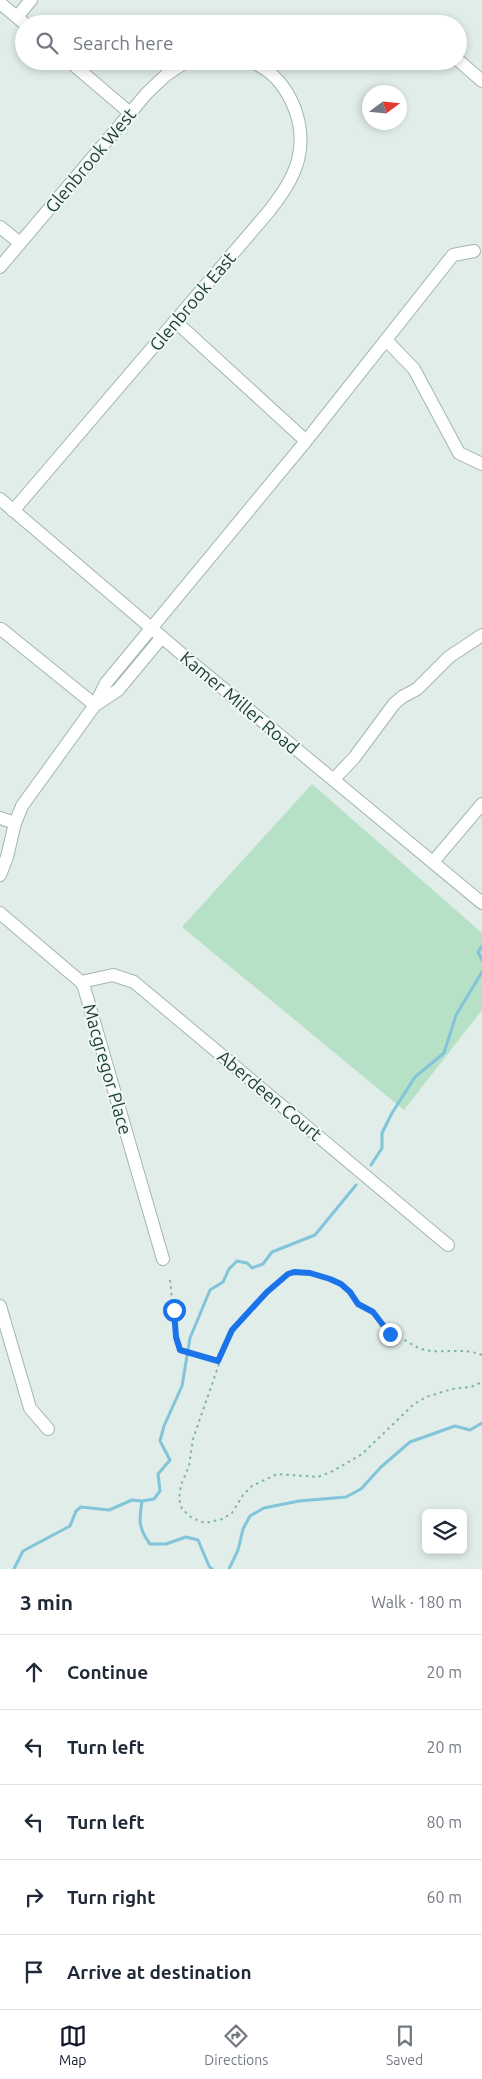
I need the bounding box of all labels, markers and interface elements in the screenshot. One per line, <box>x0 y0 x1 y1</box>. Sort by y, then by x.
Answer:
search box <box>15 15 467 70</box>
icon: search <box>33 29 61 57</box>
text: Search here <box>73 32 173 54</box>
north arrow <box>362 85 407 130</box>
street label: Glenbrook West <box>41 104 139 216</box>
street label: Glenbrook East <box>145 248 239 354</box>
street label: Kamer Miller Road <box>177 647 303 757</box>
street label: Macgregor Place <box>80 1001 136 1137</box>
street label: Aberdeen Court <box>214 1046 326 1144</box>
route start <box>163 1299 186 1322</box>
route end <box>379 1323 402 1346</box>
map controls <box>422 1509 467 1554</box>
button: layers <box>422 1509 467 1554</box>
text: 3 min <box>20 1590 73 1614</box>
text: Walk · 180 m <box>371 1593 462 1611</box>
icon: ahead <box>20 1658 48 1686</box>
text: Continue <box>67 1661 148 1683</box>
text: 20 m <box>426 1663 462 1681</box>
icon: left <box>20 1733 48 1761</box>
text: Turn left <box>67 1736 145 1758</box>
text: 20 m <box>426 1738 462 1756</box>
icon: left <box>20 1808 48 1836</box>
text: Turn left <box>67 1811 145 1833</box>
text: 80 m <box>426 1813 462 1831</box>
icon: right <box>20 1883 48 1911</box>
text: Turn right <box>67 1886 155 1908</box>
text: 60 m <box>426 1888 462 1906</box>
icon: arrive <box>20 1958 48 1986</box>
text: Arrive at destination <box>67 1961 252 1983</box>
tab: Map <box>59 2022 87 2068</box>
tab: Directions <box>204 2022 268 2068</box>
tab: Saved <box>386 2022 423 2068</box>

